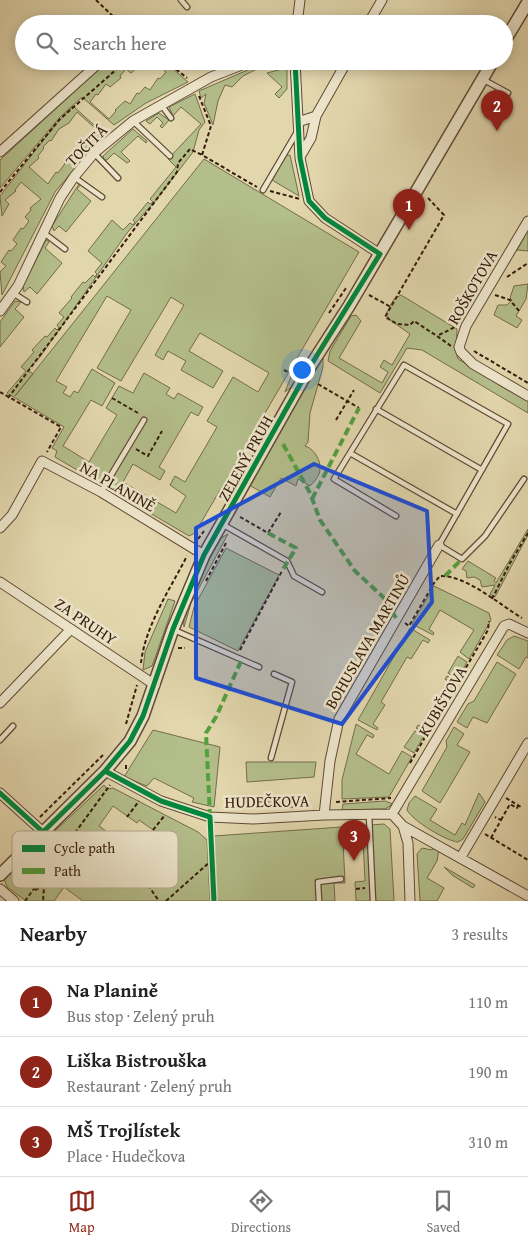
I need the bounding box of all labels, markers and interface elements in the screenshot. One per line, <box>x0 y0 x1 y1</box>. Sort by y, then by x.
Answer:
search box <box>15 15 513 70</box>
icon: search <box>33 29 61 57</box>
text: Search here <box>73 29 167 57</box>
pin: 2 <box>481 90 513 131</box>
street label: TOČITÁ <box>59 118 113 172</box>
pin: 1 <box>393 189 425 230</box>
street label: ROŠKOTOVA <box>441 245 503 329</box>
your location <box>289 357 315 383</box>
street label: ZELENÝ PRUH <box>211 410 279 505</box>
street label: NA PLANINĚ <box>76 455 160 517</box>
street label: BOHUSLAVA MARTINŮ <box>318 568 416 713</box>
street label: ZA PRUHY <box>50 591 122 651</box>
street label: KUBIŠTOVA <box>411 661 473 741</box>
street label: HUDEČKOVA <box>225 788 310 814</box>
pin: 3 <box>338 820 370 861</box>
legend <box>12 831 178 888</box>
text: Cycle path <box>54 838 115 858</box>
text: Path <box>54 861 81 881</box>
text: Nearby <box>20 918 87 949</box>
text: 3 results <box>451 922 508 946</box>
text: Na Planině <box>67 976 158 1004</box>
text: 1 <box>32 990 40 1014</box>
text: 110 m <box>468 990 508 1014</box>
text: Bus stop · Zelený pruh <box>67 1004 214 1028</box>
text: Liška Bistrouška <box>67 1046 207 1074</box>
text: 2 <box>32 1060 40 1084</box>
text: 190 m <box>468 1060 508 1084</box>
text: Restaurant · Zelený pruh <box>67 1074 232 1098</box>
text: MŠ Trojlístek <box>67 1116 180 1144</box>
text: 3 <box>32 1130 40 1154</box>
text: 310 m <box>468 1130 508 1154</box>
text: Place · Hudečkova <box>67 1144 185 1168</box>
tab: Map <box>68 1187 96 1237</box>
tab: Directions <box>231 1187 291 1237</box>
tab: Saved <box>426 1187 460 1237</box>

